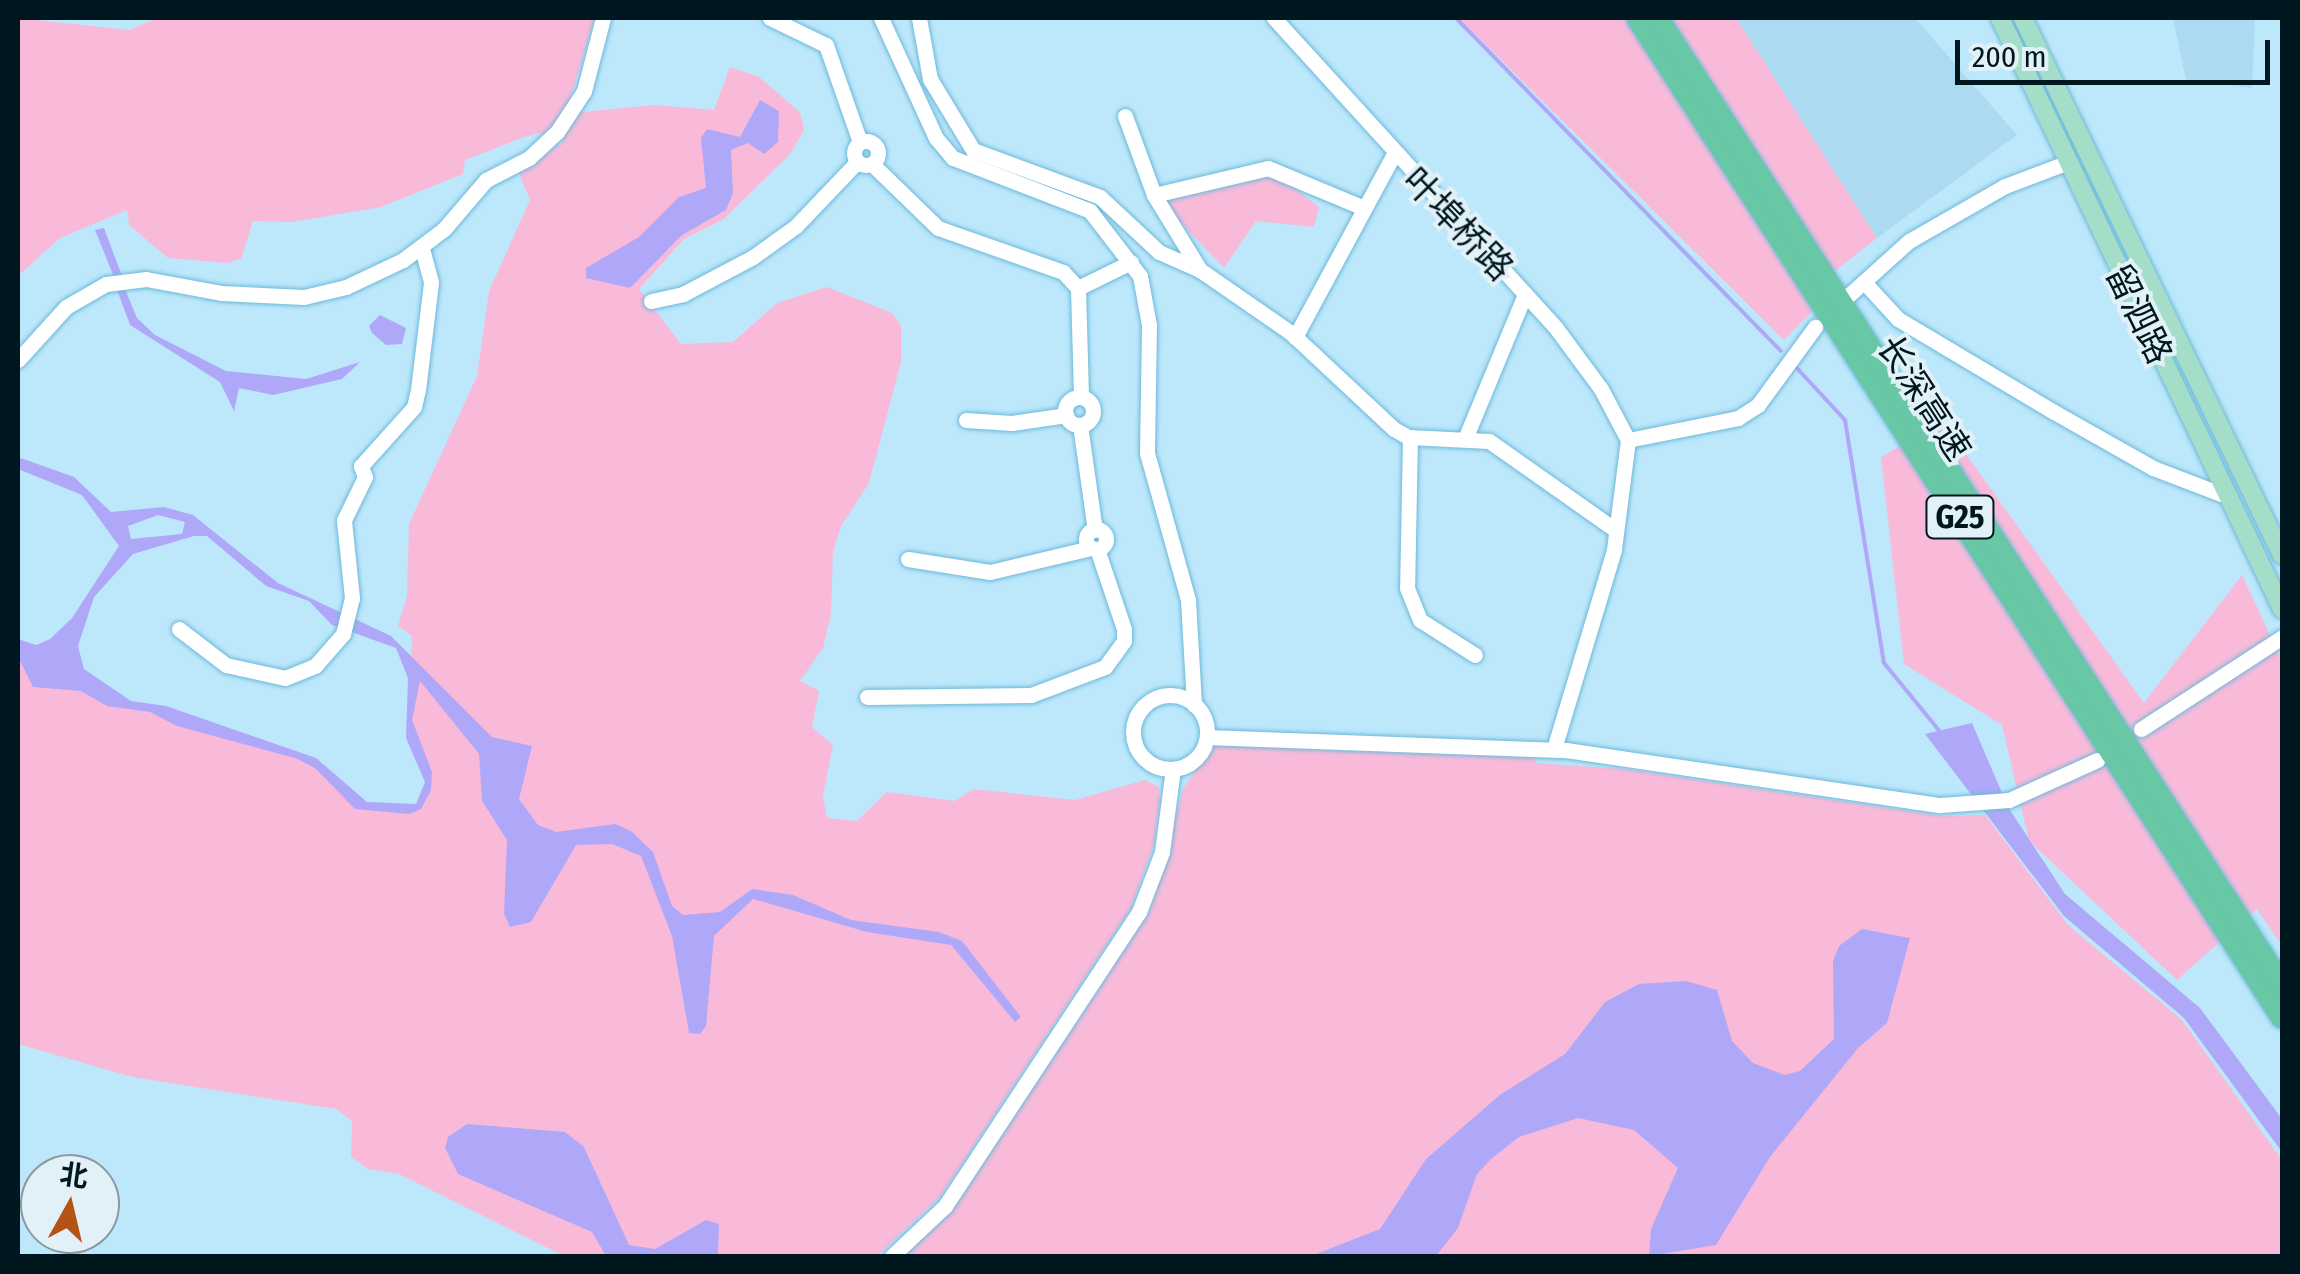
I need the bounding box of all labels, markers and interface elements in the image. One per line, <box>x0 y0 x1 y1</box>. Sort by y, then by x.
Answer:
scale bar <box>1960 20 2275 82</box>
text: 200 m <box>1972 39 2047 75</box>
street label: 叶埠桥路 <box>1394 159 1522 289</box>
street label: 留泗路 <box>2097 258 2181 370</box>
street label: 长深高速 <box>1868 328 1980 468</box>
road number: G25 <box>1925 490 1995 544</box>
north arrow <box>20 1154 120 1254</box>
text: 北 <box>58 1157 90 1194</box>

